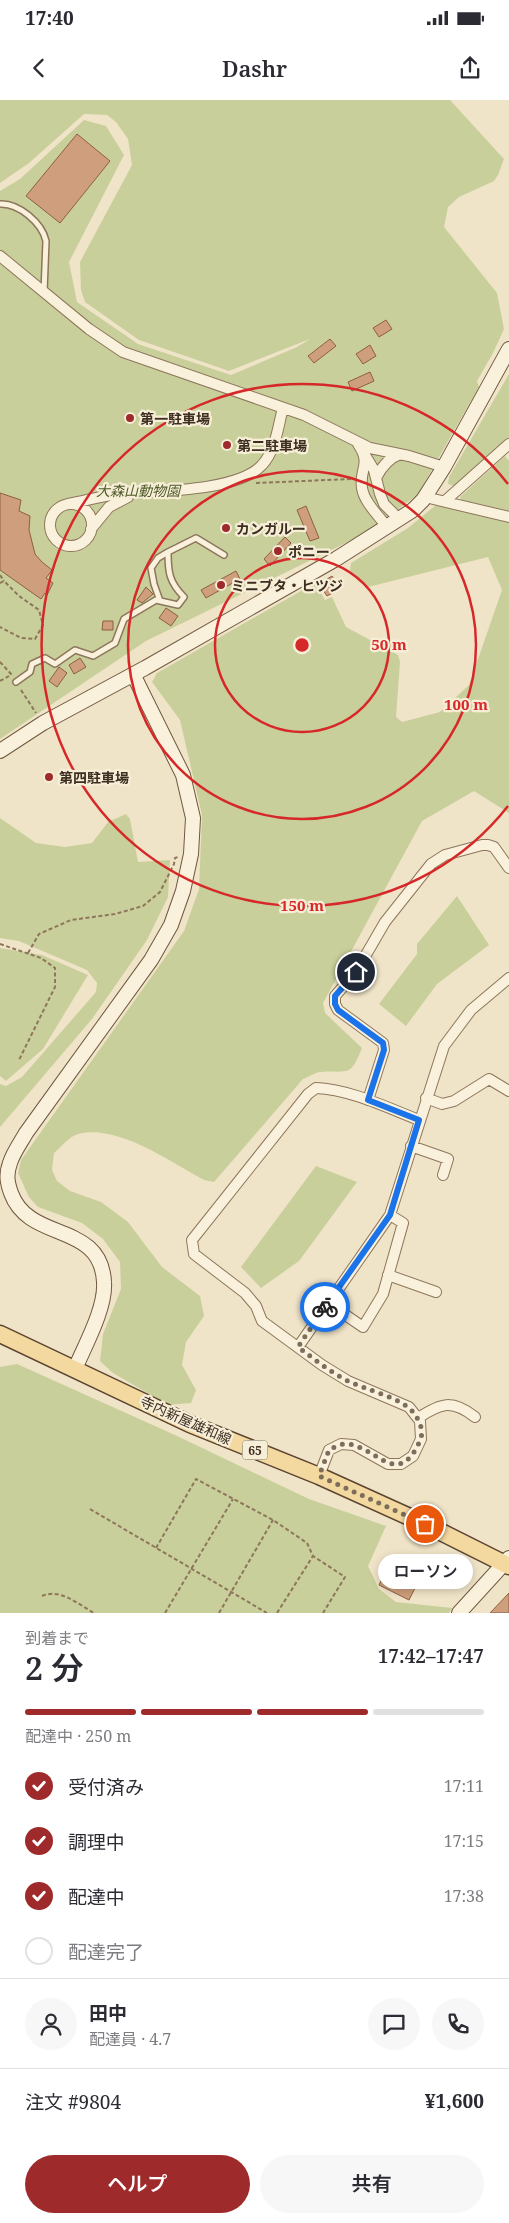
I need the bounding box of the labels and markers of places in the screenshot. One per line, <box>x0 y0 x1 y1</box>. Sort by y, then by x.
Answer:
place label: 第一駐車場 <box>140 409 210 428</box>
marker: 第一駐車場 <box>124 412 136 424</box>
place label: 第二駐車場 <box>237 436 307 455</box>
marker: 第二駐車場 <box>221 439 233 451</box>
place label: カンガルー <box>236 519 306 538</box>
marker: カンガルー <box>220 522 232 534</box>
place label: ポニー <box>288 542 330 561</box>
marker: ポニー <box>272 545 284 557</box>
place label: ミニブタ・ヒツジ <box>231 576 343 595</box>
marker: ミニブタ・ヒツジ <box>215 579 227 591</box>
centre of rings <box>293 636 311 654</box>
place label: 第四駐車場 <box>59 768 129 787</box>
marker: 第四駐車場 <box>43 771 55 783</box>
pin <box>335 951 377 993</box>
pin <box>404 1503 446 1545</box>
callout: ローソン <box>378 1554 472 1589</box>

